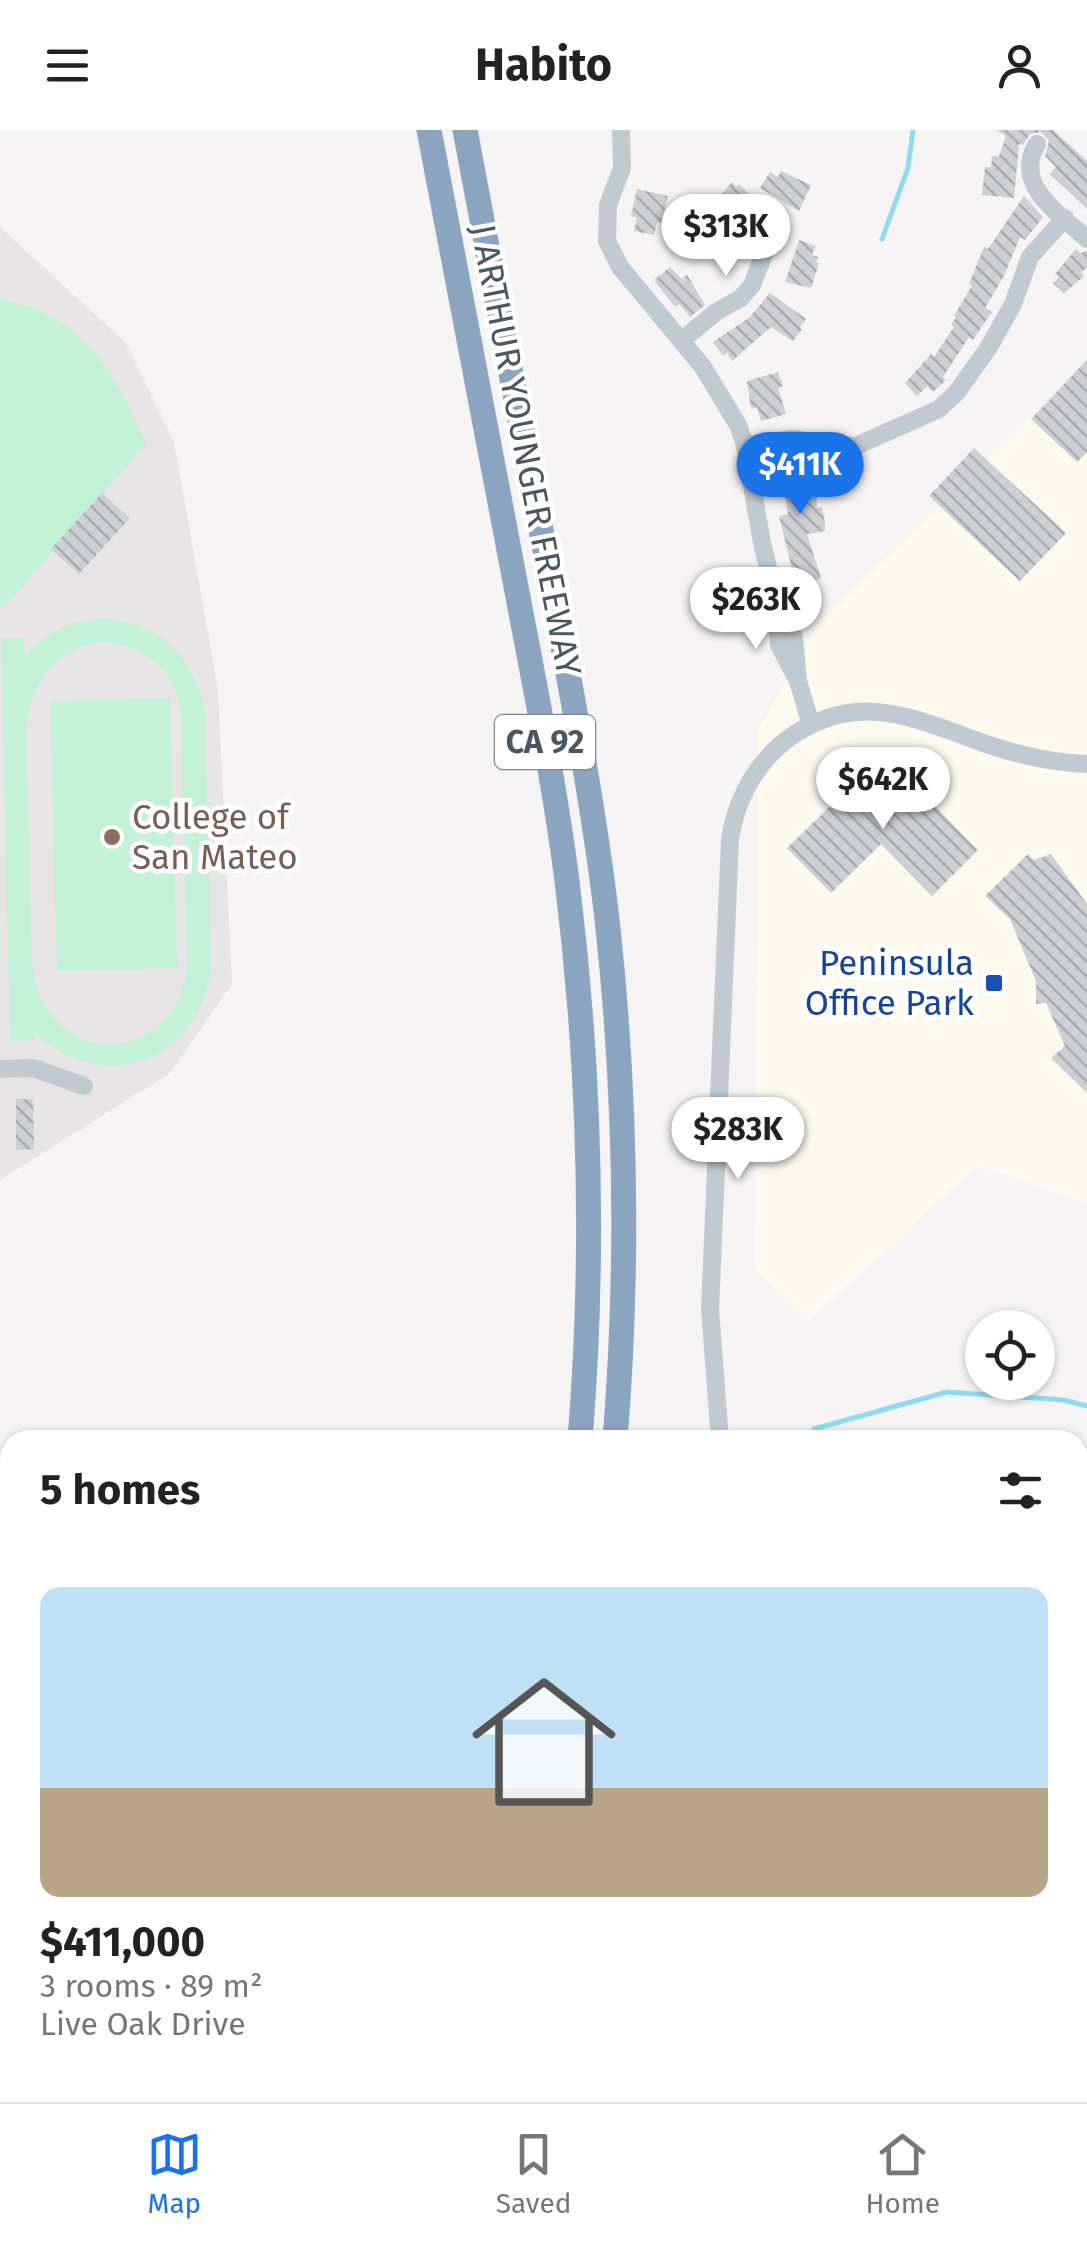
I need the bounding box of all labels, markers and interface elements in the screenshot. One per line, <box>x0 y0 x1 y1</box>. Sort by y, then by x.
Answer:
icon: menu <box>40 38 95 93</box>
text: Habito <box>475 38 612 92</box>
icon: person <box>992 38 1047 93</box>
pin: $313K <box>656 194 796 279</box>
text: $313K <box>683 207 769 245</box>
street label: J ARTHUR YOUNGER FREEWAY <box>462 221 591 680</box>
pin: $411K <box>730 432 870 517</box>
text: $411K <box>759 445 841 483</box>
pin: $263K <box>686 567 826 652</box>
text: $263K <box>712 580 800 618</box>
road number: CA 92 <box>495 715 595 769</box>
pin: $642K <box>813 747 953 832</box>
text: $642K <box>838 760 928 798</box>
place label: College of San Mateo <box>132 796 298 878</box>
marker: College of San Mateo <box>101 826 123 848</box>
place label: Peninsula Office Park <box>805 942 974 1024</box>
marker: Peninsula Office Park <box>983 972 1005 994</box>
pin: $283K <box>668 1097 808 1182</box>
text: $283K <box>693 1110 783 1148</box>
map controls <box>965 1310 1055 1400</box>
button: locate <box>965 1310 1055 1400</box>
icon: filters <box>993 1463 1048 1518</box>
text: 5 homes <box>40 1465 200 1515</box>
icon: home <box>454 1652 634 1832</box>
text: $411,000 <box>40 1917 205 1967</box>
text: 3 rooms · 89 m² <box>40 1967 263 2005</box>
text: Live Oak Drive <box>40 2005 246 2043</box>
tab: Map <box>147 2127 202 2220</box>
tab: Saved <box>496 2127 572 2220</box>
tab: Home <box>865 2127 940 2220</box>

